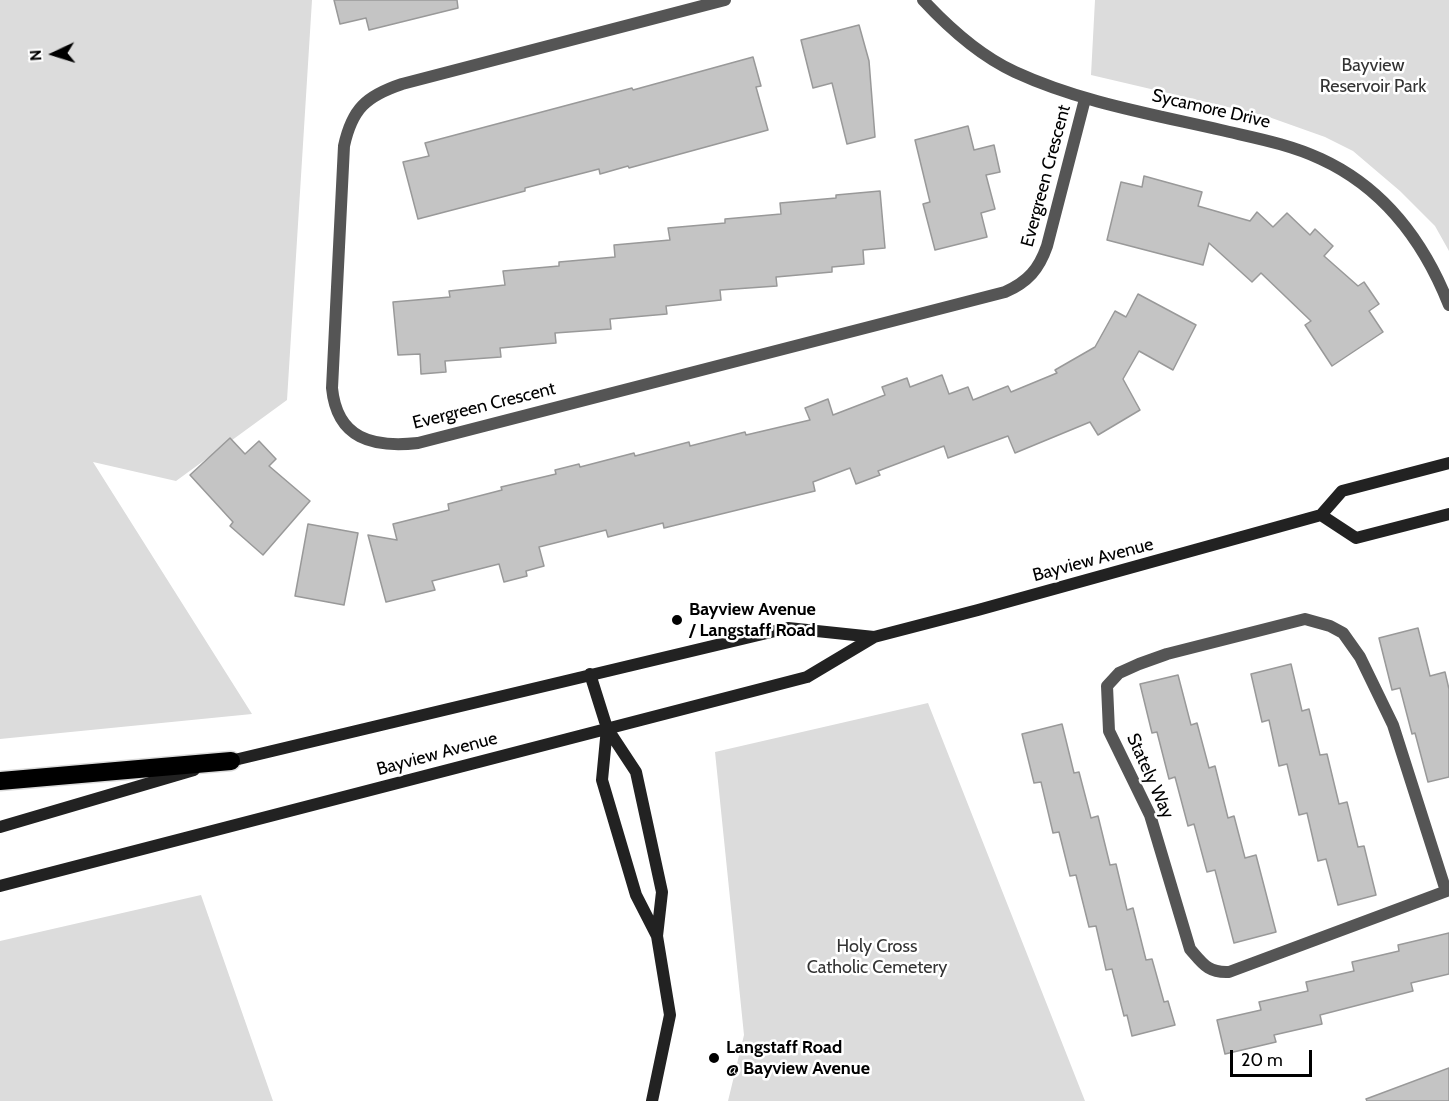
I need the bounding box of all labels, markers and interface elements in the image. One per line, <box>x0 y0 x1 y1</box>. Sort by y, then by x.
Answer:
north arrow <box>24 24 84 84</box>
text: N <box>26 49 45 62</box>
park label: Bayview Reservoir Park <box>1320 55 1426 98</box>
street label: Sycamore Drive <box>1150 85 1272 133</box>
street label: Evergreen Crescent <box>1017 102 1075 250</box>
street label: Evergreen Crescent <box>410 378 558 434</box>
street label: Bayview Avenue <box>1030 533 1156 587</box>
place label: Bayview Avenue / Langstaff Road <box>689 599 816 642</box>
marker: Bayview Avenue / Langstaff Road <box>670 613 684 627</box>
street label: Bayview Avenue <box>374 727 500 781</box>
street label: Stately Way <box>1122 730 1178 822</box>
park label: Holy Cross Catholic Cemetery <box>807 936 947 978</box>
place label: Langstaff Road @ Bayview Avenue <box>726 1037 870 1080</box>
scale bar <box>1233 1038 1316 1076</box>
text: 20 m <box>1241 1049 1283 1071</box>
marker: Langstaff Road @ Bayview Avenue <box>707 1051 721 1065</box>

